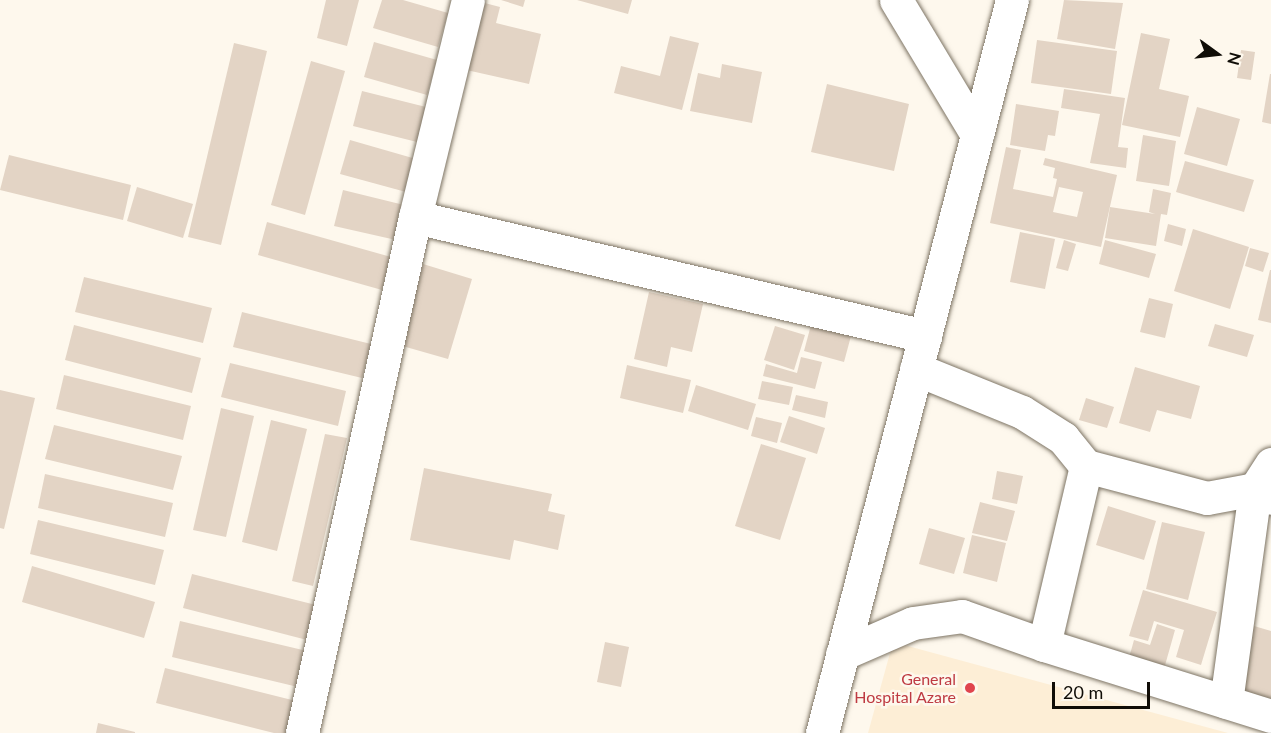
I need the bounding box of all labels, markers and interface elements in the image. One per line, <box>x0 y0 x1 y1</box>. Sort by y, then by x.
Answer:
north arrow <box>1187 24 1247 84</box>
text: N <box>1224 50 1246 67</box>
place label: General Hospital Azare <box>854 669 956 707</box>
scale bar <box>1055 670 1152 708</box>
marker: General Hospital Azare <box>961 679 979 697</box>
text: 20 m <box>1063 681 1103 703</box>

